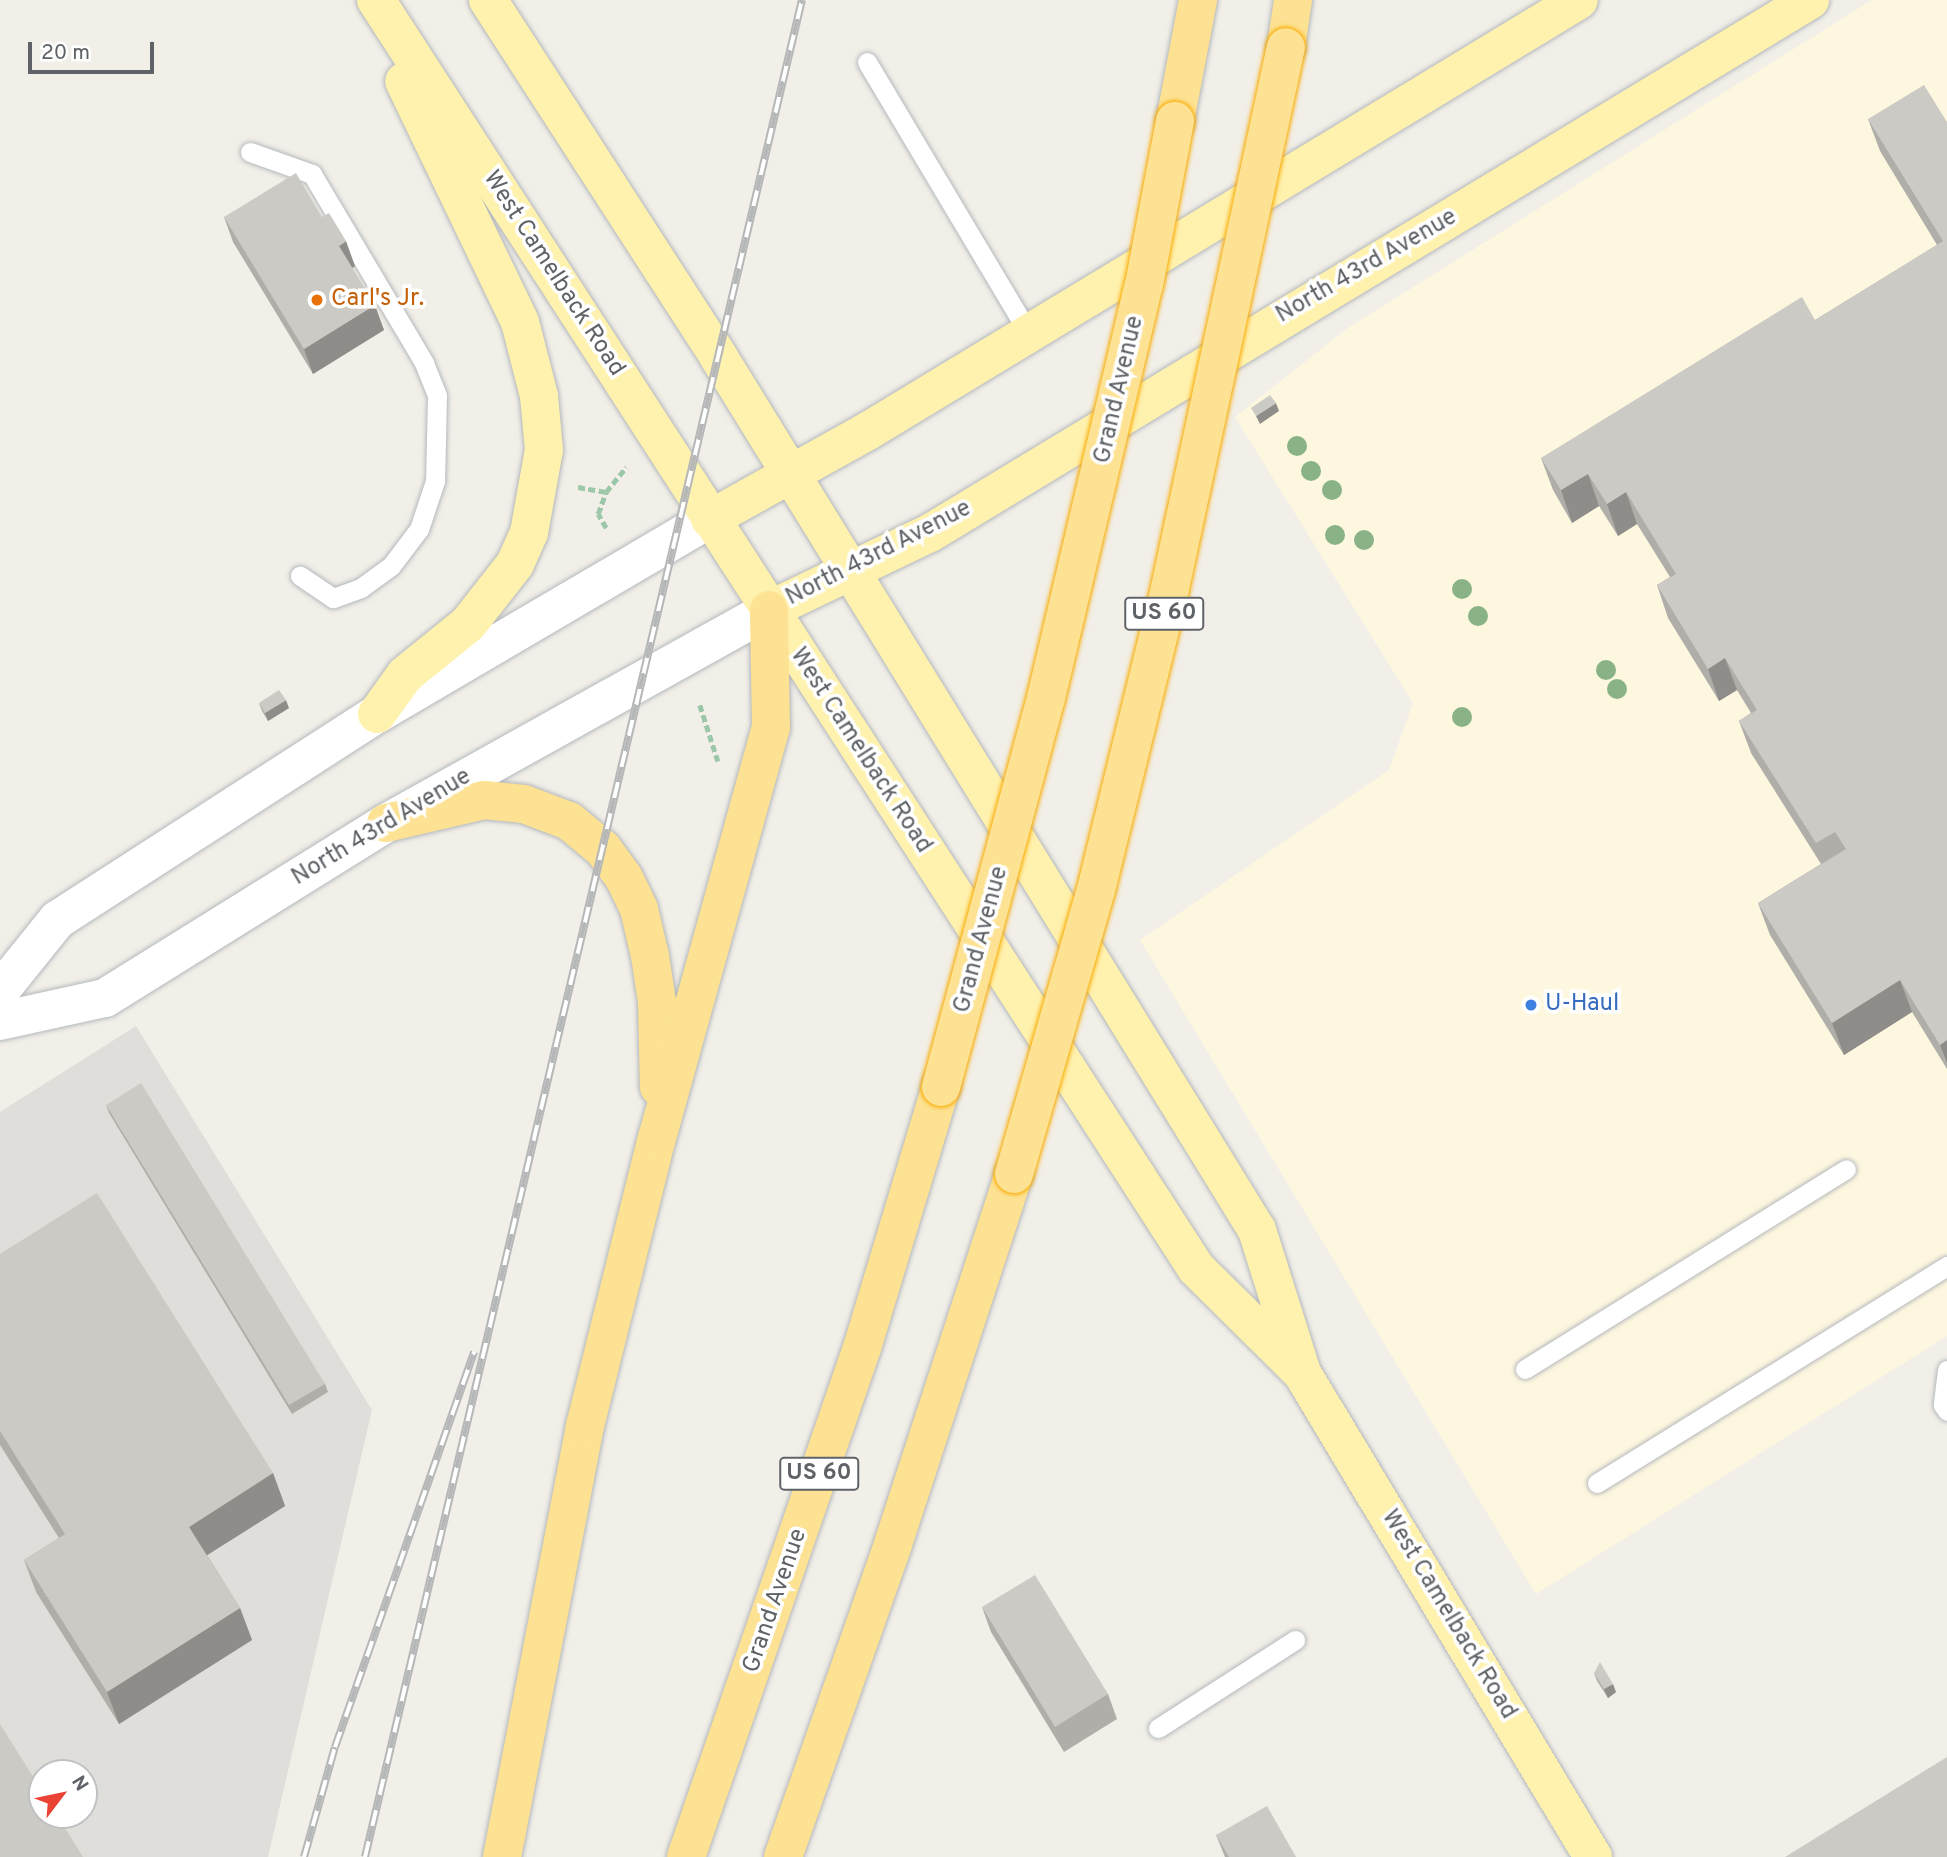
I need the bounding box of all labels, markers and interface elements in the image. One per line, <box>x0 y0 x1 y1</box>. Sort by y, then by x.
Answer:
scale bar <box>32 28 158 72</box>
text: 20 m <box>41 40 90 67</box>
street label: West Camelback Road <box>476 166 630 382</box>
street label: North 43rd Avenue <box>1271 203 1463 331</box>
place label: Carl's Jr. <box>331 286 424 314</box>
marker: Carl's Jr. <box>309 292 325 308</box>
street label: Grand Avenue <box>1089 313 1151 467</box>
street label: North 43rd Avenue <box>781 495 977 613</box>
road number: US 60 <box>1124 594 1204 634</box>
street label: West Camelback Road <box>783 643 937 859</box>
street label: North 43rd Avenue <box>287 763 477 893</box>
street label: Grand Avenue <box>948 863 1016 1017</box>
place label: U-Haul <box>1545 991 1619 1019</box>
marker: U-Haul <box>1523 997 1539 1013</box>
road number: US 60 <box>779 1455 859 1494</box>
street label: West Camelback Road <box>1374 1505 1522 1725</box>
street label: Grand Avenue <box>738 1525 814 1677</box>
north arrow <box>28 1759 98 1829</box>
text: N <box>65 1772 93 1796</box>

